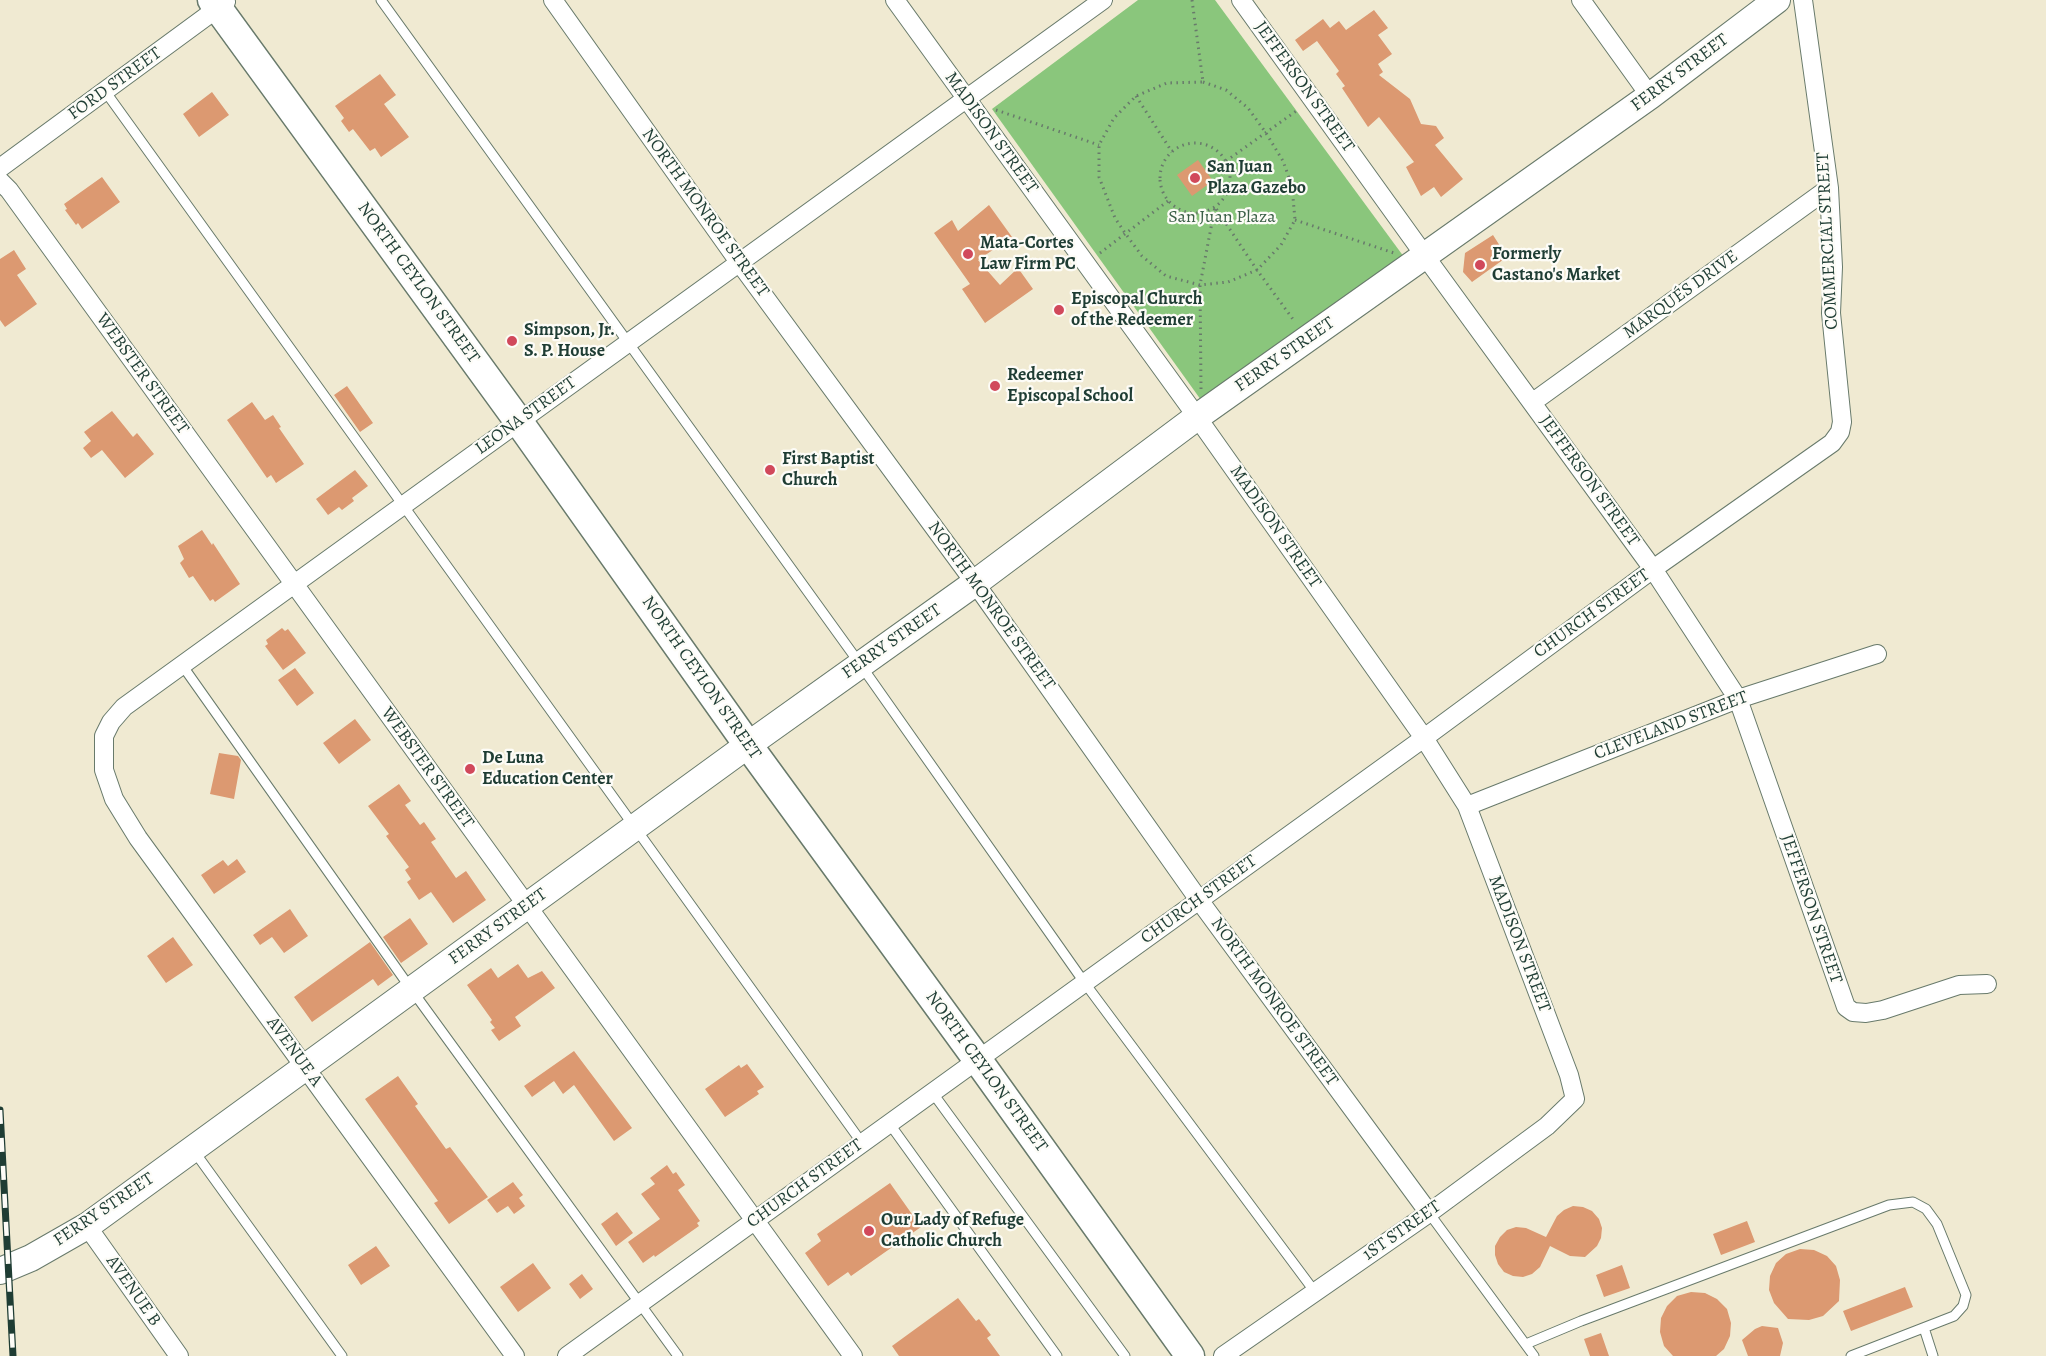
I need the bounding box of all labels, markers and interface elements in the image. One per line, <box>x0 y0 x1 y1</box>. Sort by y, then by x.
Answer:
street label: JEFFERSON STREET <box>1249 17 1359 157</box>
street label: FERRY STREET <box>1627 29 1733 117</box>
street label: FORD STREET <box>64 43 166 125</box>
street label: MADISON STREET <box>940 68 1042 198</box>
street label: NORTH MONROE STREET <box>637 125 773 301</box>
street label: COMMERCIAL STREET <box>1813 152 1843 330</box>
place label: San Juan Plaza Gazebo <box>1207 157 1306 200</box>
marker: San Juan Plaza Gazebo <box>1188 171 1202 185</box>
street label: NORTH CEYLON STREET <box>352 198 484 368</box>
park label: San Juan Plaza <box>1168 207 1276 229</box>
place label: Mata-Cortes Law Firm PC <box>980 233 1076 276</box>
place label: Formerly Castano's Market <box>1492 244 1620 286</box>
street label: MARQUÉS DRIVE <box>1619 246 1743 344</box>
marker: Mata-Cortes Law Firm PC <box>961 247 975 261</box>
marker: Formerly Castano's Market <box>1473 258 1487 272</box>
place label: Episcopal Church of the Redeemer <box>1071 289 1202 332</box>
marker: Episcopal Church of the Redeemer <box>1052 303 1066 317</box>
street label: WEBSTER STREET <box>91 309 193 439</box>
street label: FERRY STREET <box>1231 313 1339 397</box>
place label: Simpson, Jr. S. P. House <box>524 320 615 362</box>
marker: Simpson, Jr. S. P. House <box>505 334 519 348</box>
place label: Redeemer Episcopal School <box>1007 365 1133 407</box>
street label: LEONA STREET <box>471 372 581 460</box>
marker: Redeemer Episcopal School <box>988 379 1002 393</box>
street label: JEFFERSON STREET <box>1534 411 1644 551</box>
place label: First Baptist Church <box>782 449 875 492</box>
street label: MADISON STREET <box>1225 461 1325 593</box>
marker: First Baptist Church <box>763 463 777 477</box>
street label: NORTH MONROE STREET <box>923 518 1059 694</box>
street label: CHURCH STREET <box>1530 565 1654 663</box>
street label: NORTH CEYLON STREET <box>637 592 765 764</box>
street label: FERRY STREET <box>838 600 946 684</box>
street label: CLEVELAND STREET <box>1591 687 1751 765</box>
street label: WEBSTER STREET <box>376 703 478 833</box>
place label: De Luna Education Center <box>482 748 613 790</box>
marker: De Luna Education Center <box>463 762 477 776</box>
street label: JEFFERSON STREET <box>1775 832 1847 986</box>
street label: CHURCH STREET <box>1137 851 1261 949</box>
street label: MADISON STREET <box>1483 873 1555 1015</box>
street label: FERRY STREET <box>444 884 552 970</box>
street label: NORTH MONROE STREET <box>1206 914 1342 1090</box>
street label: NORTH CEYLON STREET <box>920 987 1052 1157</box>
street label: AVENUE A <box>261 1013 327 1091</box>
street label: CHURCH STREET <box>743 1135 867 1233</box>
street label: FERRY STREET <box>50 1168 158 1252</box>
street label: 1ST STREET <box>1359 1196 1445 1266</box>
place label: Our Lady of Refuge Catholic Church <box>881 1210 1024 1252</box>
marker: Our Lady of Refuge Catholic Church <box>862 1224 876 1238</box>
street label: AVENUE B <box>101 1251 165 1331</box>

